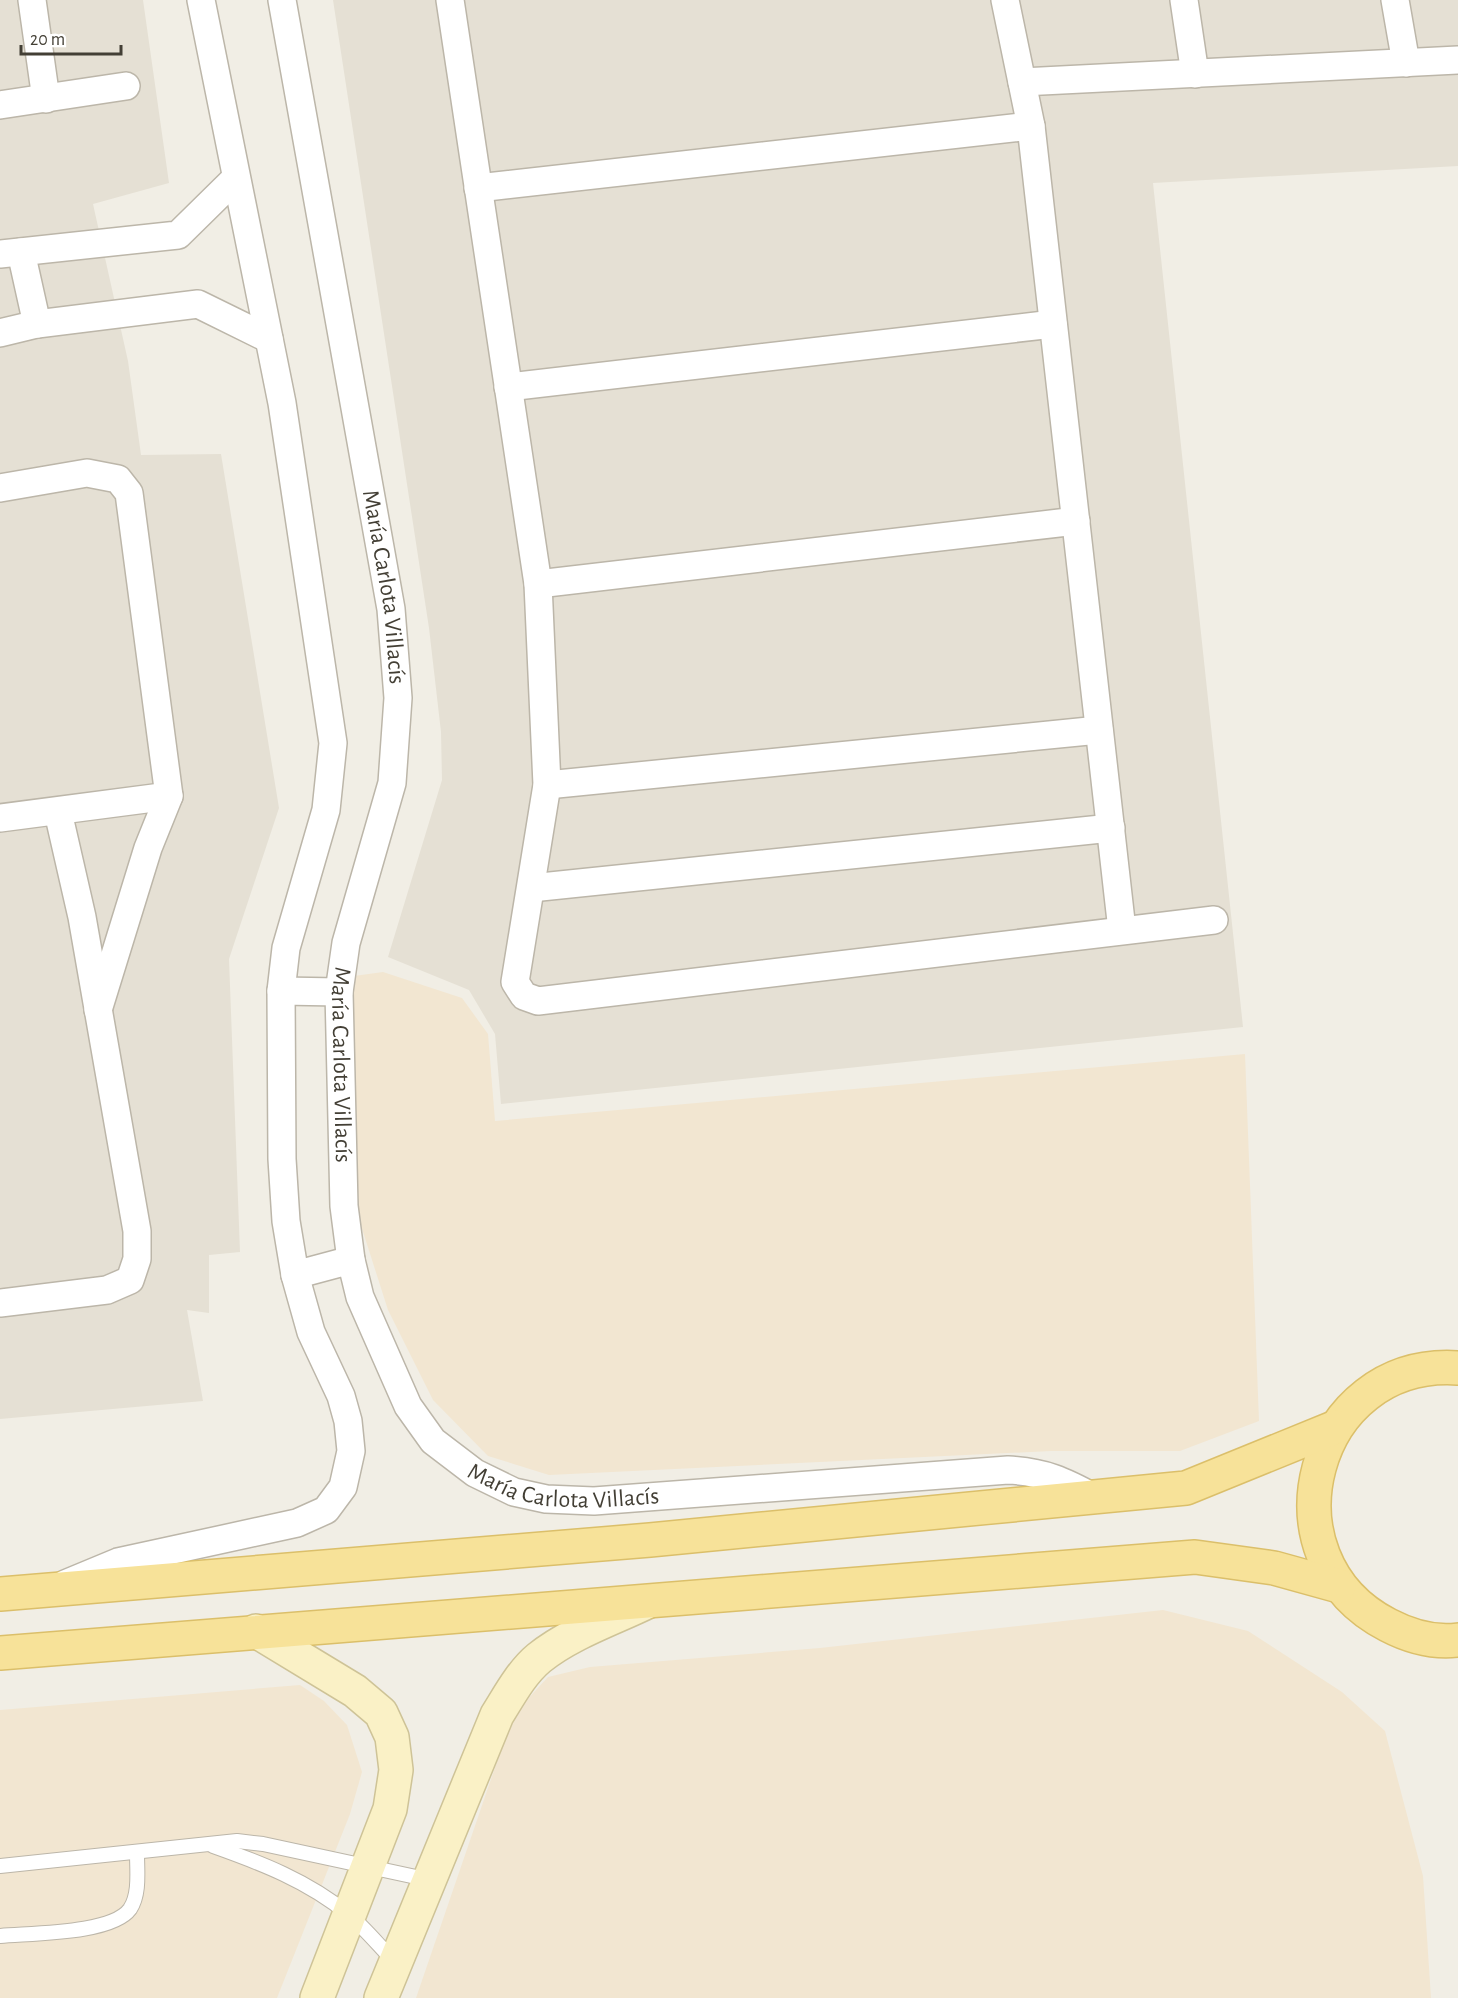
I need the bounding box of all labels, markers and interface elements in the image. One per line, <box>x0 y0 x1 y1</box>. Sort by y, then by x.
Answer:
scale bar <box>21 18 122 56</box>
text: 20 m <box>30 31 65 49</box>
street label: María Carlota Villacís <box>358 488 409 685</box>
street label: María Carlota Villacís <box>326 965 355 1163</box>
street label: María Carlota Villacís <box>464 1459 660 1513</box>

